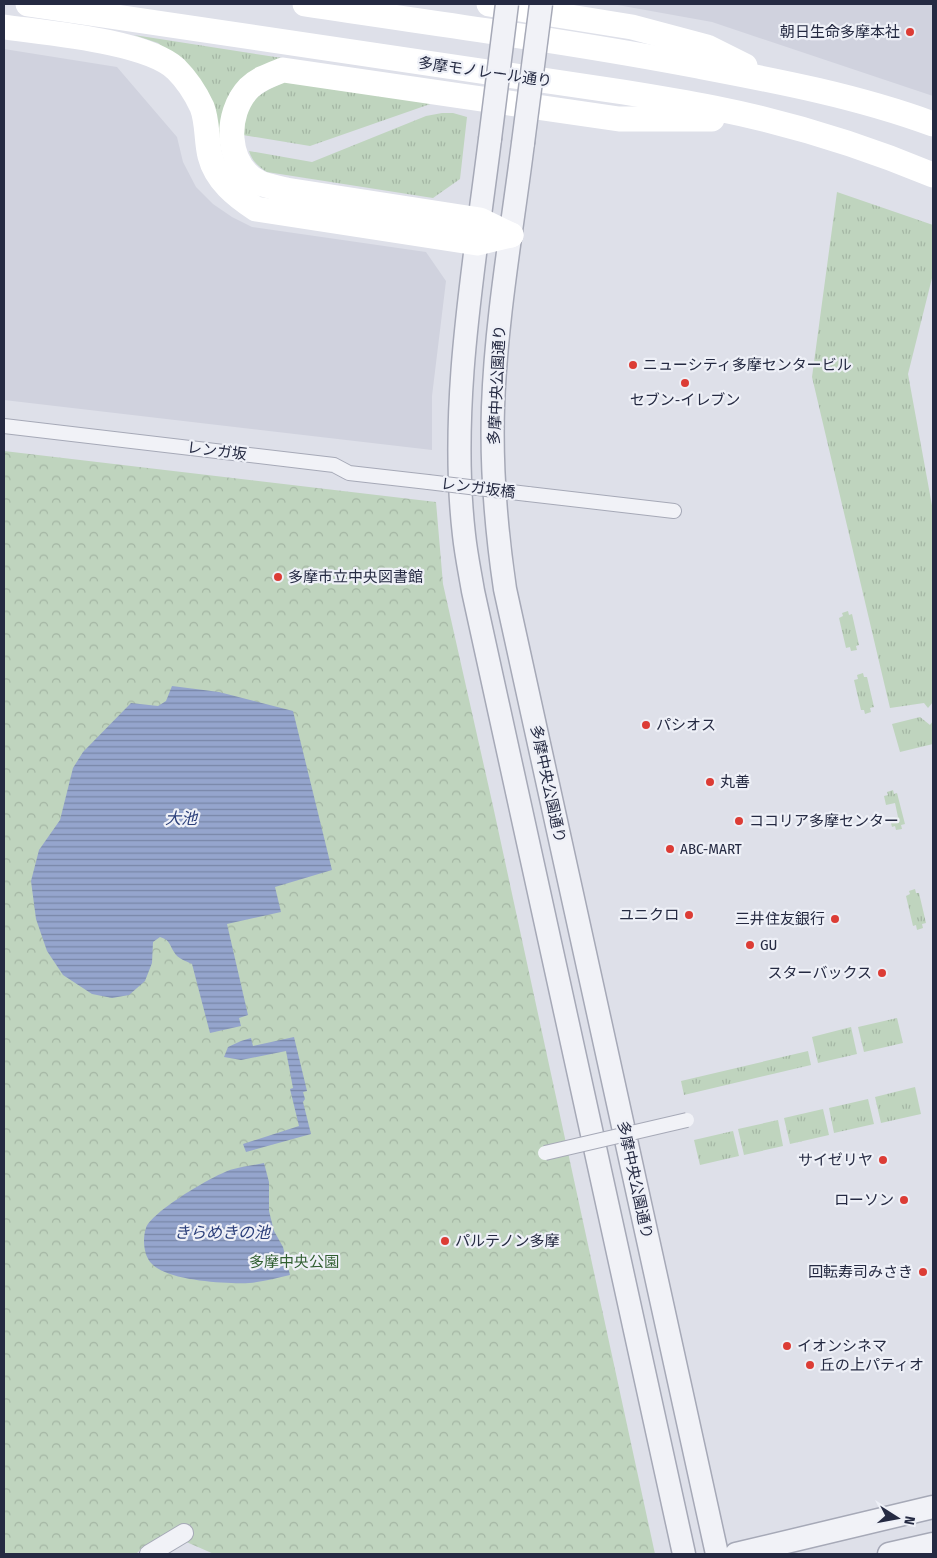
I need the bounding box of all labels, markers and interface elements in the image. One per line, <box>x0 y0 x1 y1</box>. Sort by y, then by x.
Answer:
place label: 朝日生命多摩本社 <box>780 23 900 41</box>
marker: 朝日生命多摩本社 <box>904 26 916 38</box>
street label: 多摩モノレール通り <box>417 54 553 90</box>
street label: 多摩中央公園通り <box>485 325 509 445</box>
place label: ニューシティ多摩センタービル <box>643 356 852 374</box>
marker: ニューシティ多摩センタービル <box>627 359 639 371</box>
marker: セブン-イレブン <box>679 377 691 389</box>
place label: セブン-イレブン <box>630 391 740 409</box>
street label: レンガ坂 <box>186 438 248 464</box>
street label: レンガ坂橋 <box>440 474 516 502</box>
place label: 多摩市立中央図書館 <box>288 568 423 586</box>
marker: 多摩市立中央図書館 <box>272 571 284 583</box>
place label: パシオス <box>656 716 716 734</box>
marker: パシオス <box>640 719 652 731</box>
street label: 多摩中央公園通り <box>527 723 569 845</box>
place label: 丸善 <box>720 773 750 791</box>
marker: 丸善 <box>704 776 716 788</box>
water label: 大池 <box>165 809 199 828</box>
place label: ココリア多摩センター <box>749 812 899 830</box>
marker: ココリア多摩センター <box>733 815 745 827</box>
place label: ABC-MART <box>680 840 742 858</box>
marker: ABC-MART <box>664 843 676 855</box>
place label: ユニクロ <box>619 906 679 924</box>
marker: ユニクロ <box>683 909 695 921</box>
place label: 三井住友銀行 <box>735 910 825 928</box>
marker: 三井住友銀行 <box>829 913 841 925</box>
place label: GU <box>760 936 777 954</box>
marker: GU <box>744 939 756 951</box>
place label: スターバックス <box>768 964 872 982</box>
marker: スターバックス <box>876 967 888 979</box>
street label: 多摩中央公園通り <box>614 1119 656 1241</box>
place label: サイゼリヤ <box>798 1151 873 1169</box>
marker: サイゼリヤ <box>877 1154 889 1166</box>
place label: ローソン <box>834 1191 894 1209</box>
marker: ローソン <box>898 1194 910 1206</box>
water label: きらめきの池 <box>174 1223 272 1242</box>
place label: パルテノン多摩 <box>455 1232 560 1250</box>
marker: パルテノン多摩 <box>439 1235 451 1247</box>
park label: 多摩中央公園 <box>249 1253 339 1271</box>
place label: 回転寿司みさき <box>808 1263 913 1281</box>
marker: 回転寿司みさき <box>917 1266 929 1278</box>
place label: イオンシネマ <box>797 1337 887 1355</box>
marker: イオンシネマ <box>781 1340 793 1352</box>
place label: 丘の上パティオ <box>820 1356 924 1374</box>
marker: 丘の上パティオ <box>804 1359 816 1371</box>
north arrow <box>872 1493 922 1543</box>
text: N <box>900 1515 918 1526</box>

